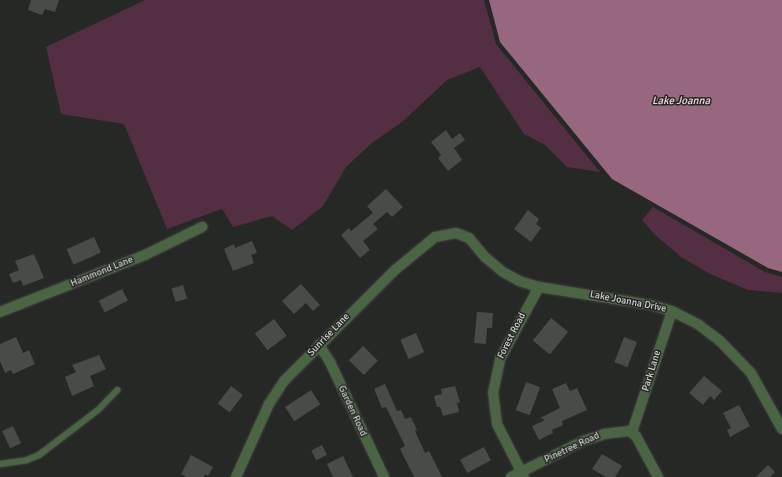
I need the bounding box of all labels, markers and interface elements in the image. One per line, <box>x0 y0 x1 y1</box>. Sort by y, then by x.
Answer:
water label: Lake Joanna <box>652 94 710 108</box>
street label: Hammond Lane <box>69 254 135 290</box>
street label: Lake Joanna Drive <box>589 289 667 315</box>
street label: Sunrise Lane <box>305 311 353 359</box>
street label: Forest Road <box>495 311 529 361</box>
street label: Park Lane <box>640 349 664 393</box>
street label: Garden Road <box>335 384 369 438</box>
street label: Pinetree Road <box>543 430 601 466</box>

